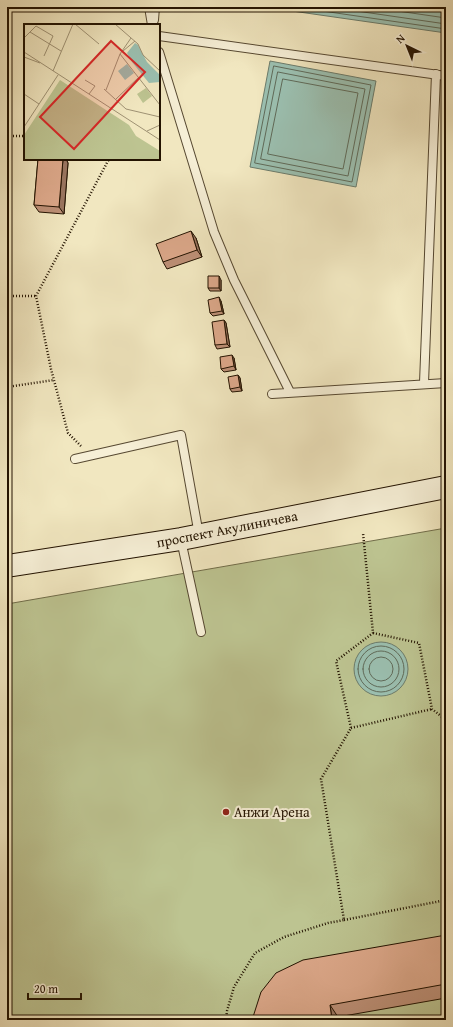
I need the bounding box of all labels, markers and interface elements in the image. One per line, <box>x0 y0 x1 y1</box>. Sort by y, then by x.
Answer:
inset map <box>24 24 160 160</box>
north arrow <box>387 26 427 66</box>
text: N <box>392 30 409 47</box>
street label: проспект Акулиничева <box>155 505 300 552</box>
place label: Анжи Арена <box>234 802 310 822</box>
marker: Анжи Арена <box>221 807 231 817</box>
scale bar <box>28 975 81 1001</box>
text: 20 m <box>34 980 58 997</box>

